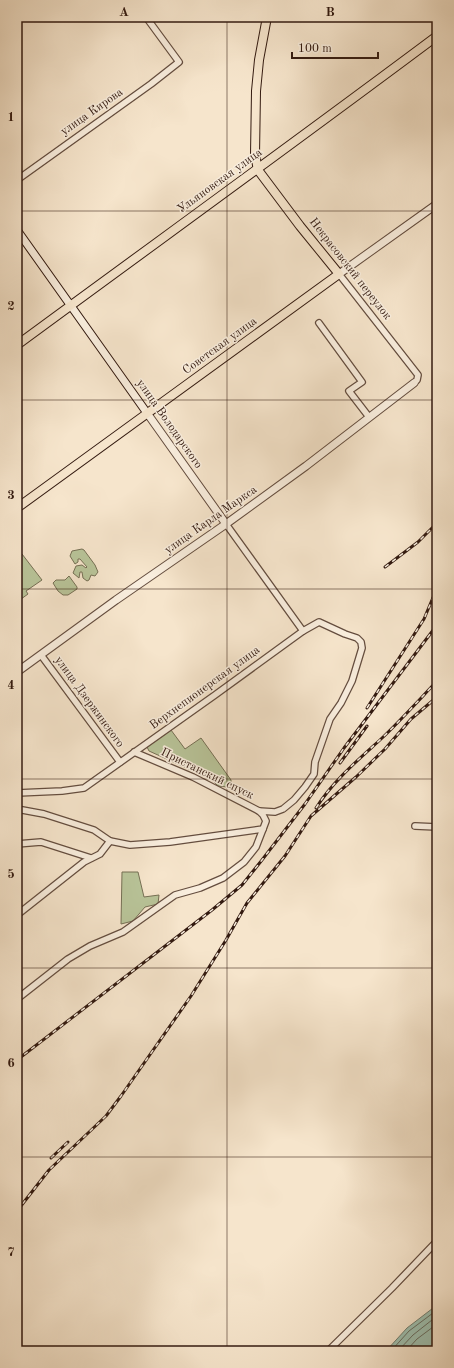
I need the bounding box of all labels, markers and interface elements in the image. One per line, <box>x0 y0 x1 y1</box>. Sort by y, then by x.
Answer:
text: A <box>119 6 129 19</box>
text: B <box>325 6 335 19</box>
scale bar <box>292 34 378 60</box>
text: 100 m <box>298 43 332 55</box>
street label: улица Кирова <box>59 86 125 138</box>
text: 1 <box>7 111 15 124</box>
street label: Ульяновская улица <box>176 146 265 216</box>
street label: Некрасовский переулок <box>307 216 393 322</box>
text: 2 <box>7 300 15 313</box>
street label: Советская улица <box>181 315 259 377</box>
street label: улица Володарского <box>134 377 204 471</box>
street label: улица Карла Маркса <box>163 484 259 556</box>
text: 3 <box>7 489 15 502</box>
street label: Верхнепионерская улица <box>148 644 262 732</box>
street label: улица Дзержинского <box>52 654 126 750</box>
text: 4 <box>7 679 15 692</box>
street label: Пристанский спуск <box>159 746 255 802</box>
text: 5 <box>7 868 15 881</box>
text: 6 <box>7 1057 15 1070</box>
text: 7 <box>7 1246 15 1259</box>

